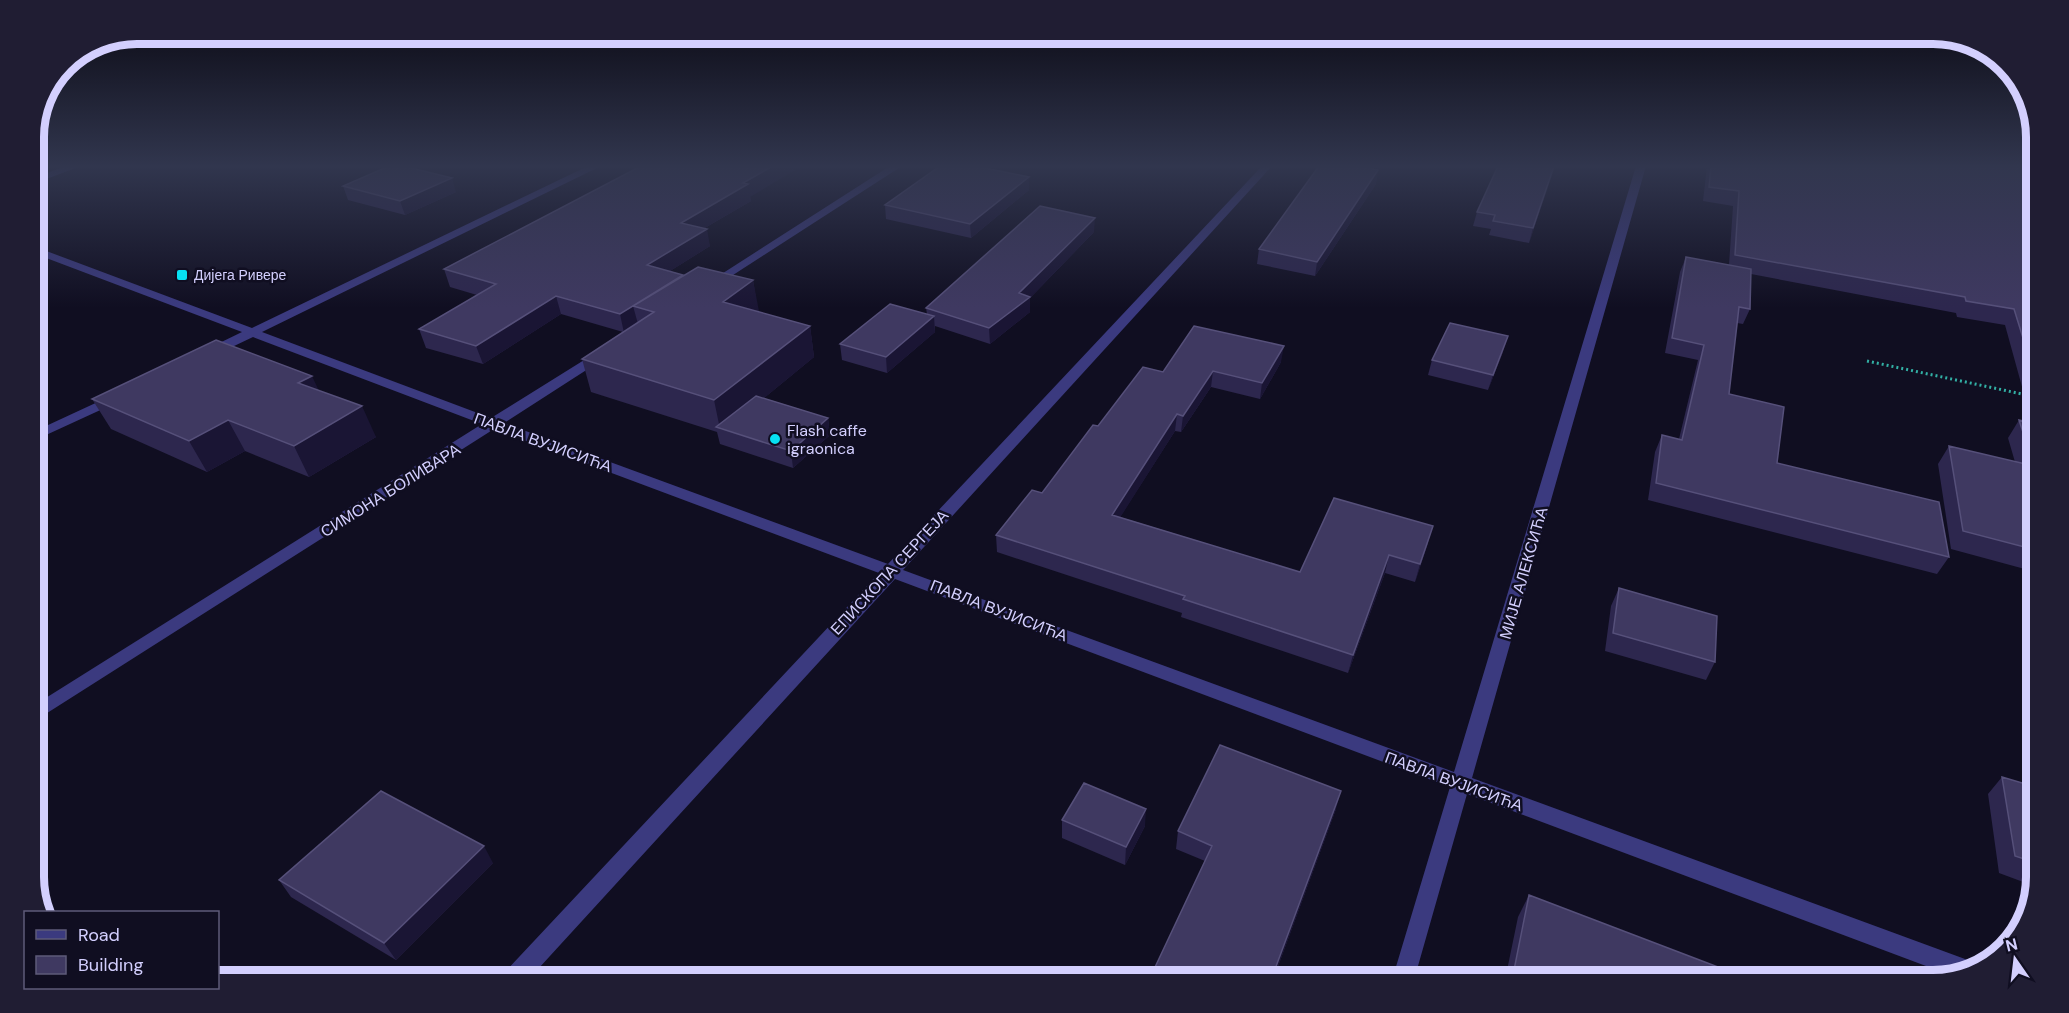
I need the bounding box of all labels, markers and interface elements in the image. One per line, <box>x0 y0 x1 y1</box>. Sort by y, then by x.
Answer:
place label: Дијега Ривере <box>194 266 287 284</box>
marker: Дијега Ривере <box>175 268 189 282</box>
street label: ПАВЛА ВУЈИСИЋА <box>471 408 615 477</box>
place label: Flash caffe igraonica <box>787 420 867 459</box>
marker: Flash caffe igraonica <box>768 432 782 446</box>
street label: СИМОНА БОЛИВАРА <box>316 439 464 542</box>
street label: МИЈЕ АЛЕКСИЋА <box>1495 504 1552 642</box>
street label: ЕПИСКОПА СЕРГЕЈА <box>826 505 953 640</box>
street label: ПАВЛА ВУЈИСИЋА <box>927 575 1071 646</box>
street label: ПАВЛА ВУЈИСИЋА <box>1382 747 1526 816</box>
legend <box>24 911 219 989</box>
text: Road <box>78 923 120 947</box>
north arrow <box>1985 929 2045 989</box>
text: N <box>2003 933 2020 957</box>
text: Building <box>78 953 143 977</box>

